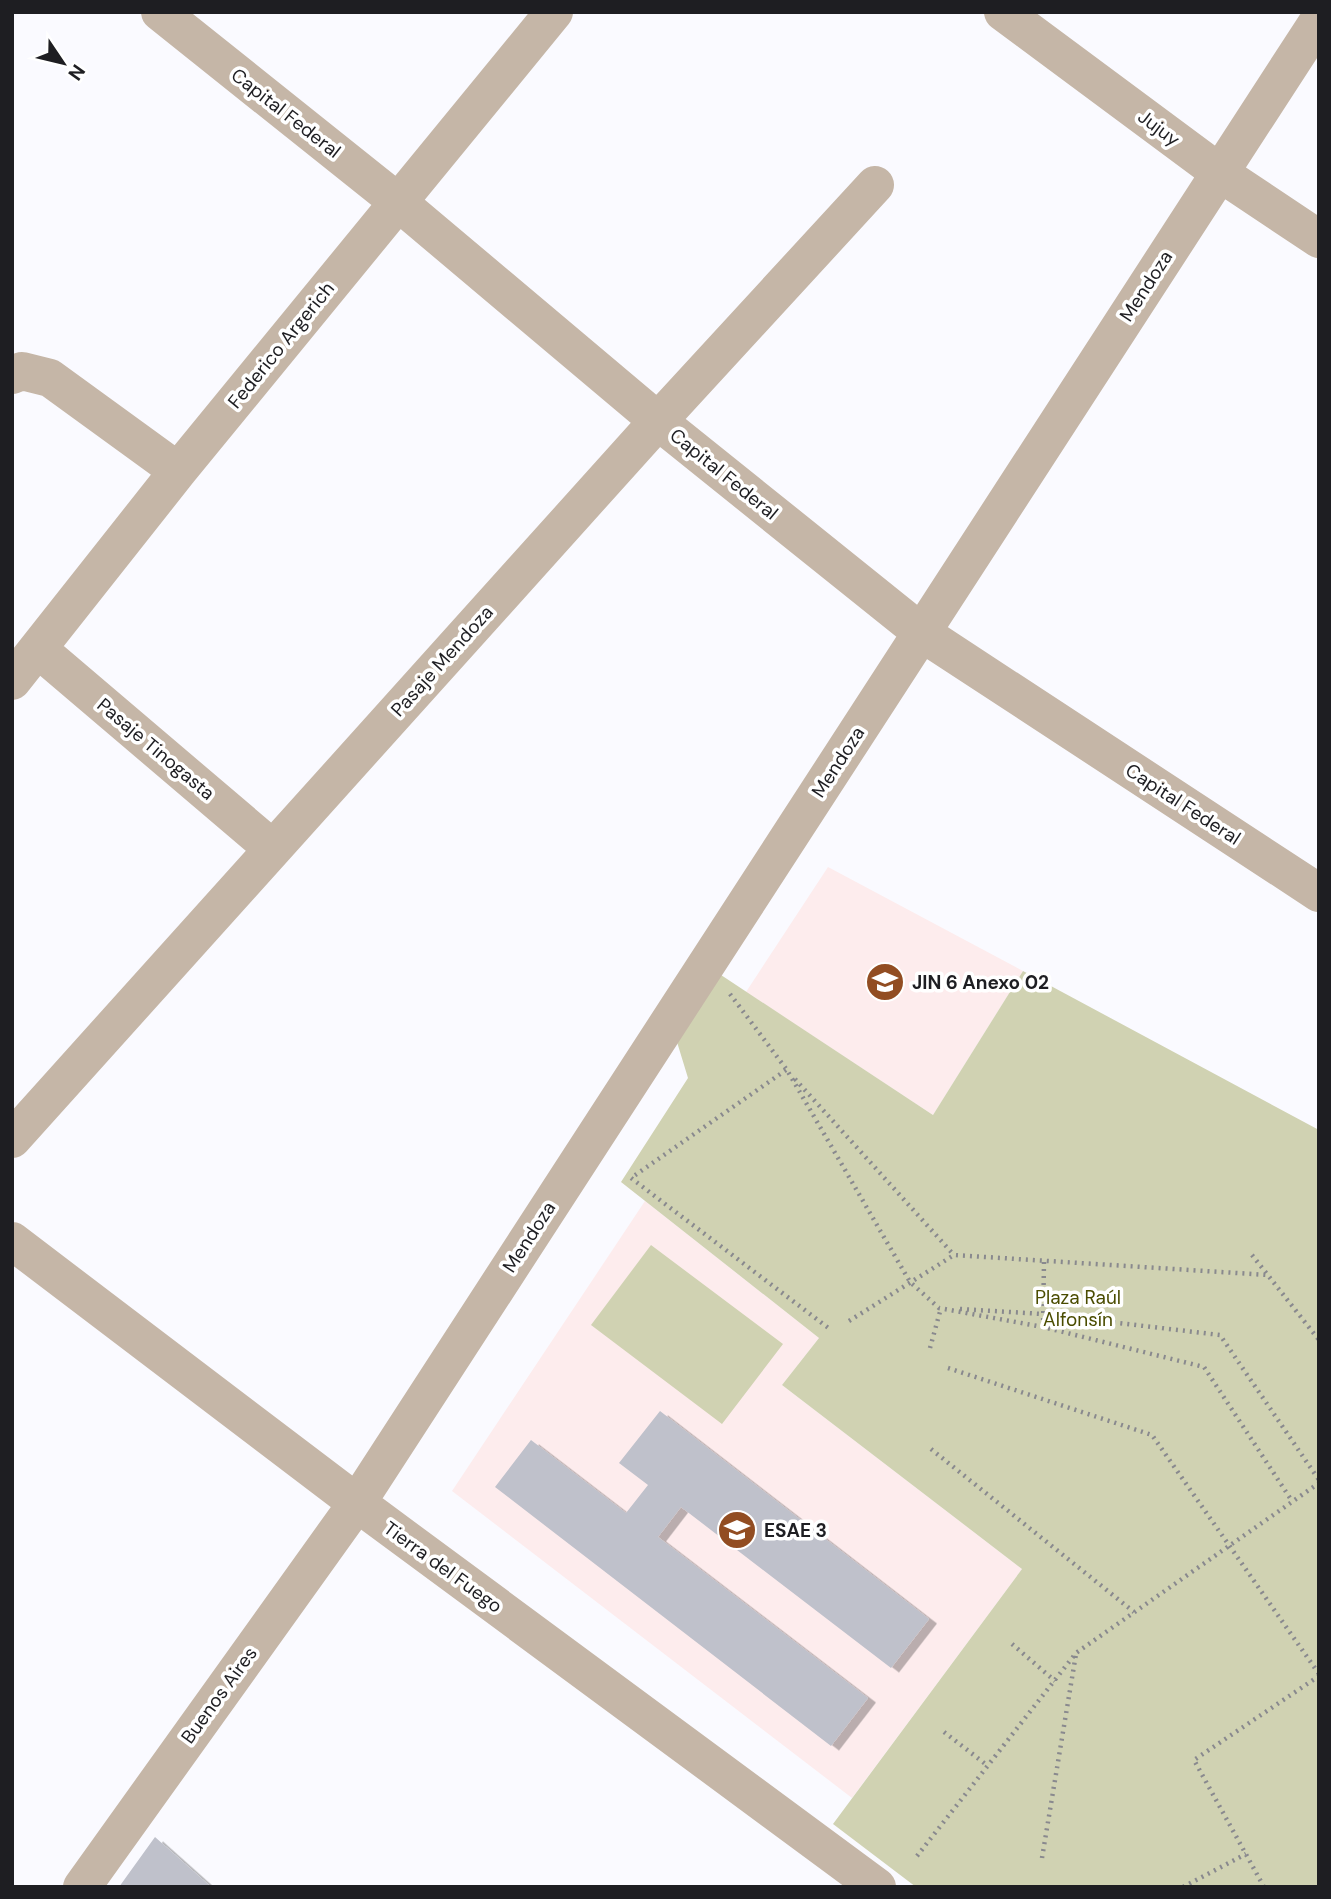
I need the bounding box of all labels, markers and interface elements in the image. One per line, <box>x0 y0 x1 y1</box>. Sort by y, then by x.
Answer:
north arrow <box>28 28 98 98</box>
text: N <box>62 60 91 85</box>
street label: Capital Federal <box>226 62 346 164</box>
street label: Jujuy <box>1133 104 1185 152</box>
street label: Mendoza <box>1114 246 1178 326</box>
street label: Federico Argerich <box>222 277 340 413</box>
street label: Capital Federal <box>665 423 783 525</box>
street label: Pasaje Mendoza <box>385 600 499 722</box>
street label: Pasaje Tinogasta <box>92 692 220 806</box>
street label: Mendoza <box>806 722 870 802</box>
street label: Capital Federal <box>1121 757 1245 851</box>
school or university icon: JIN 6 Anexo 02 <box>864 961 906 1003</box>
place label: JIN 6 Anexo 02 <box>912 970 1049 995</box>
street label: Mendoza <box>497 1197 561 1277</box>
park label: Plaza Raúl Alfonsín <box>1035 1285 1121 1332</box>
school or university icon: ESAE 3 <box>716 1509 758 1551</box>
street label: Tierra del Fuego <box>379 1516 507 1618</box>
place label: ESAE 3 <box>764 1518 827 1543</box>
street label: Buenos Aires <box>175 1642 263 1748</box>

